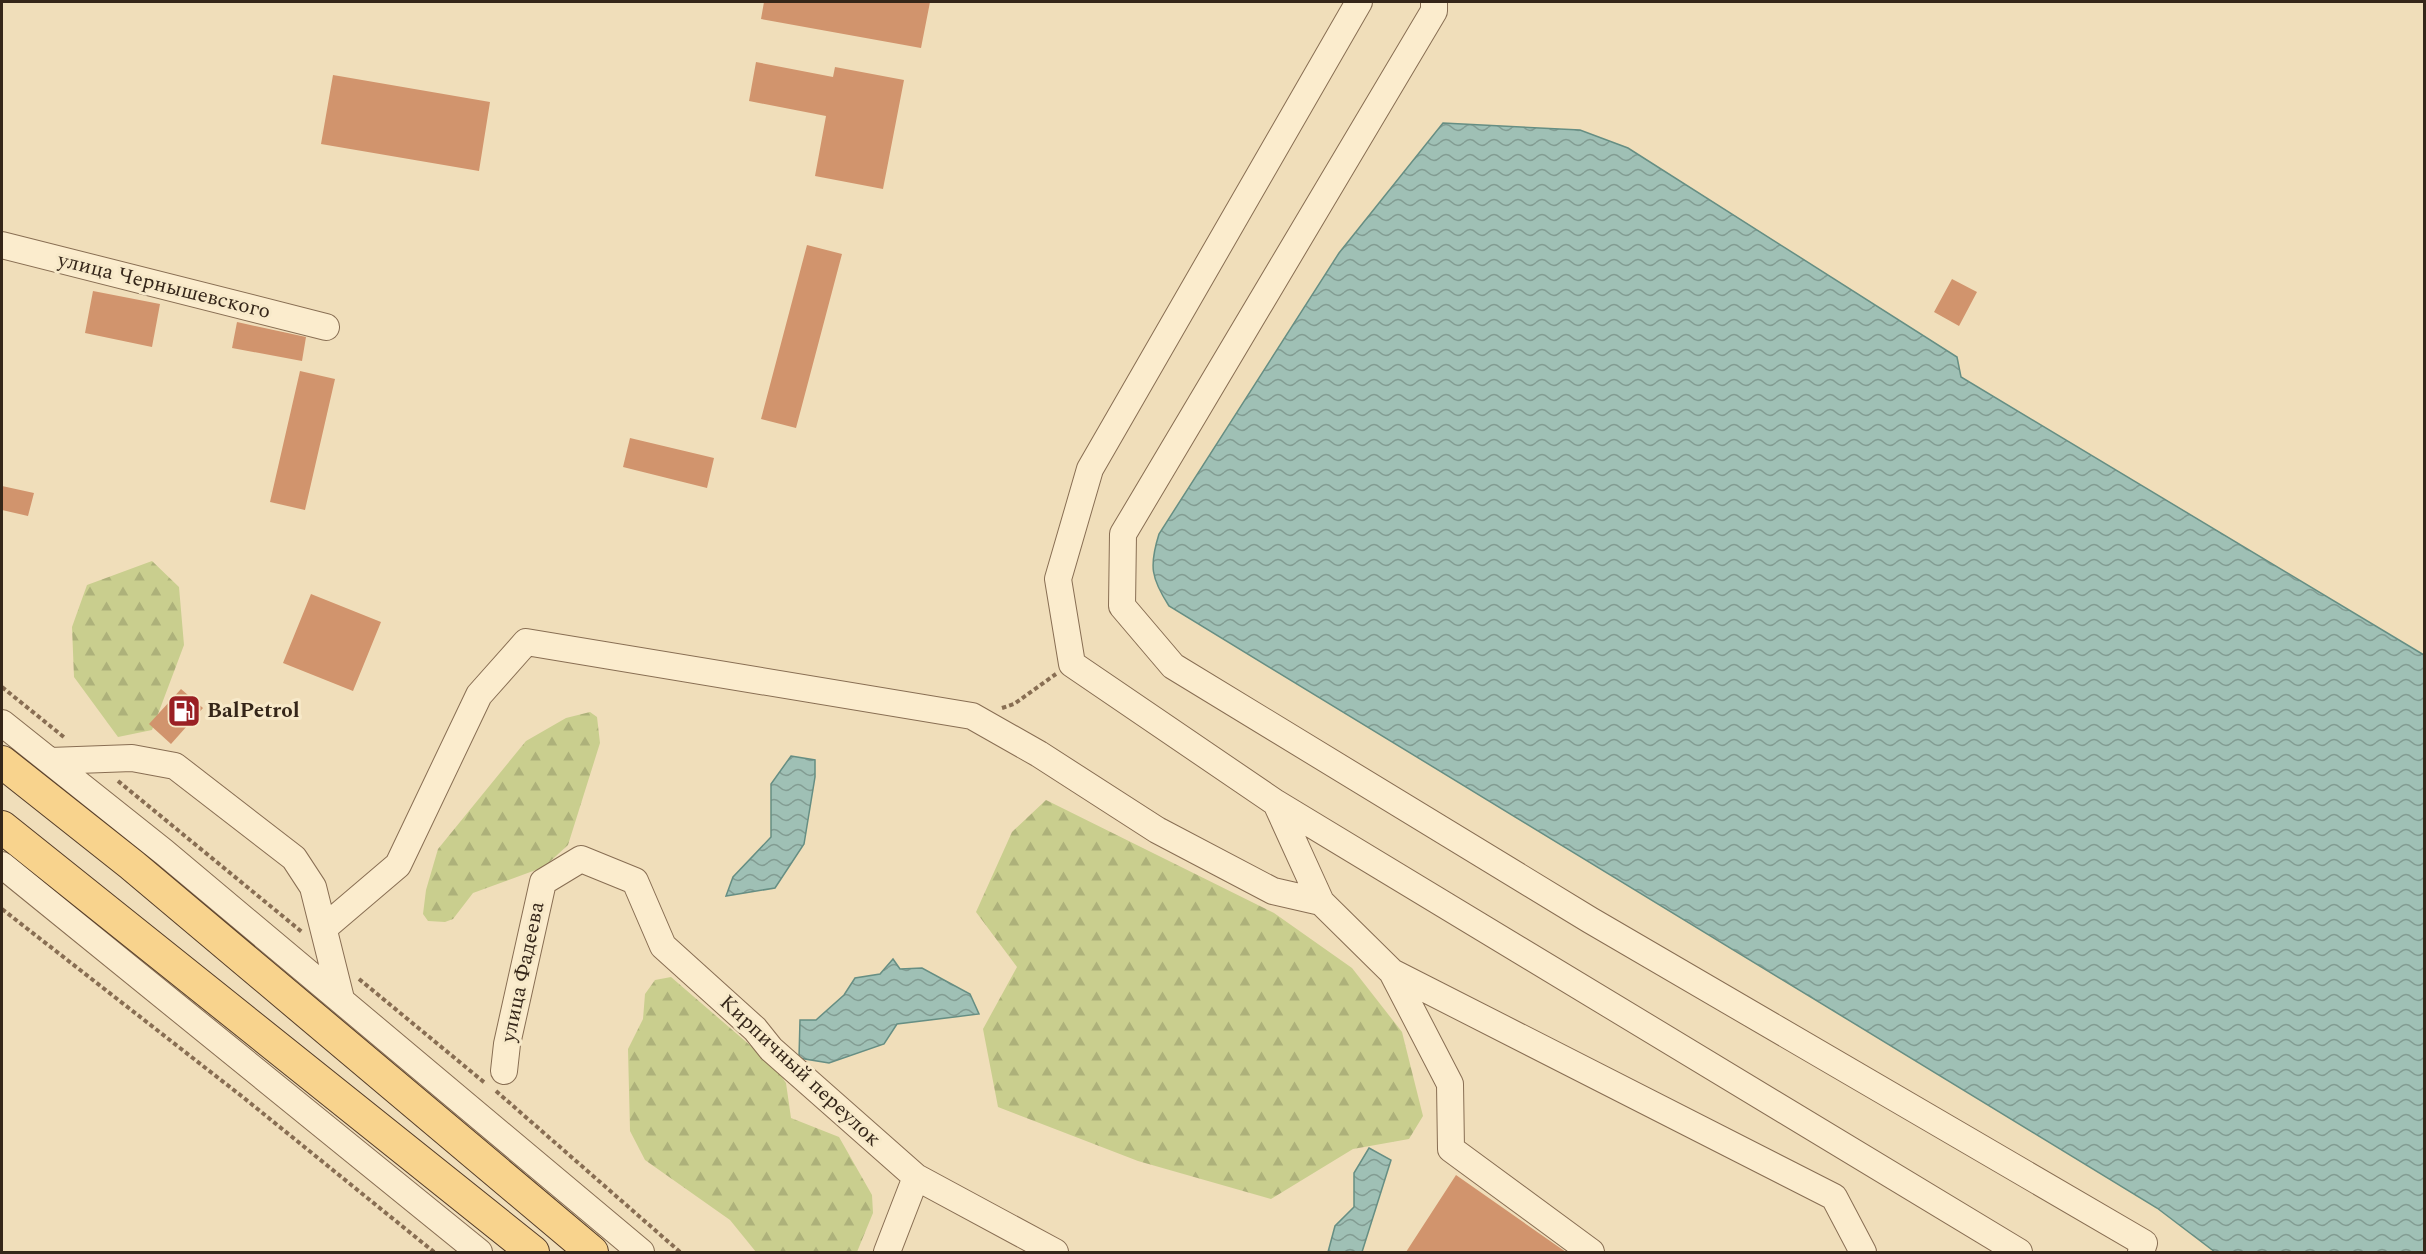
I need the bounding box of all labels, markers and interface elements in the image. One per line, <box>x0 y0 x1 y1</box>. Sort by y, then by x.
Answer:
street label: улица Чернышевского <box>53 244 274 328</box>
fuel station icon: BalPetrol <box>166 693 202 729</box>
place label: BalPetrol <box>207 695 300 727</box>
street label: улица Фадеева <box>492 898 554 1046</box>
street label: Кирпичный переулок <box>712 987 888 1155</box>

